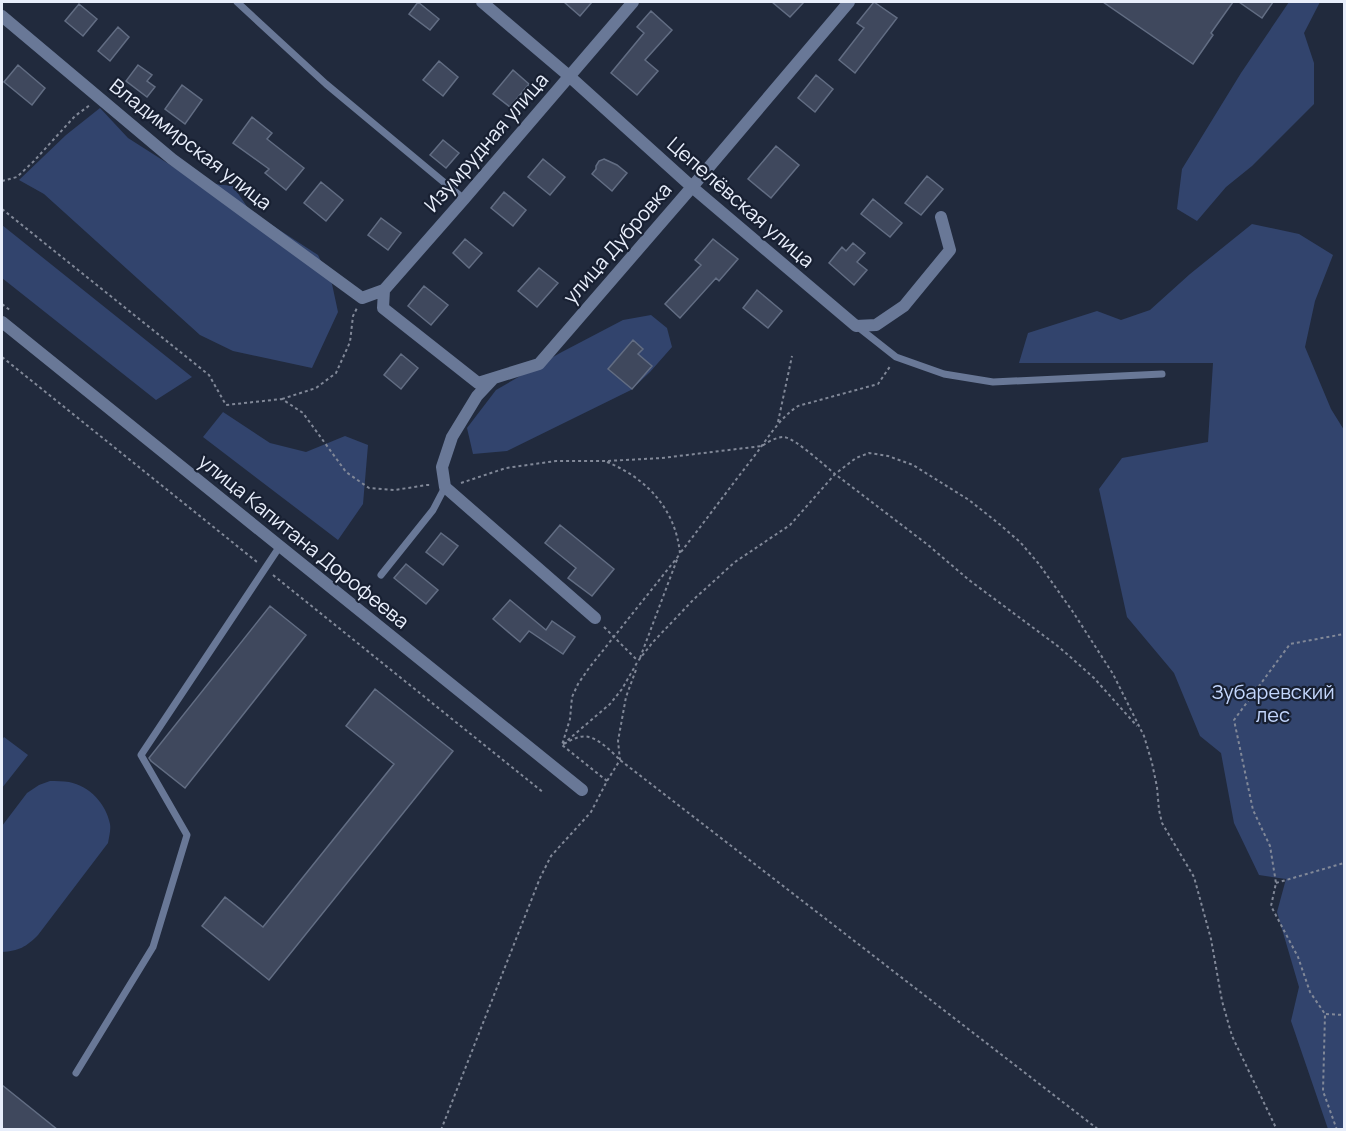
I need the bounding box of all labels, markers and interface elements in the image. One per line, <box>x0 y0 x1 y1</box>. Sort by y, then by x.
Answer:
street label: Изумрудная улица <box>418 67 554 217</box>
street label: Владимирская улица <box>104 72 278 216</box>
street label: Цепелёвская улица <box>662 131 820 273</box>
street label: улица Дубровка <box>557 176 677 310</box>
street label: улица Капитана Дорофеева <box>193 447 415 635</box>
park label: Зубаревский лес <box>1211 678 1335 728</box>

